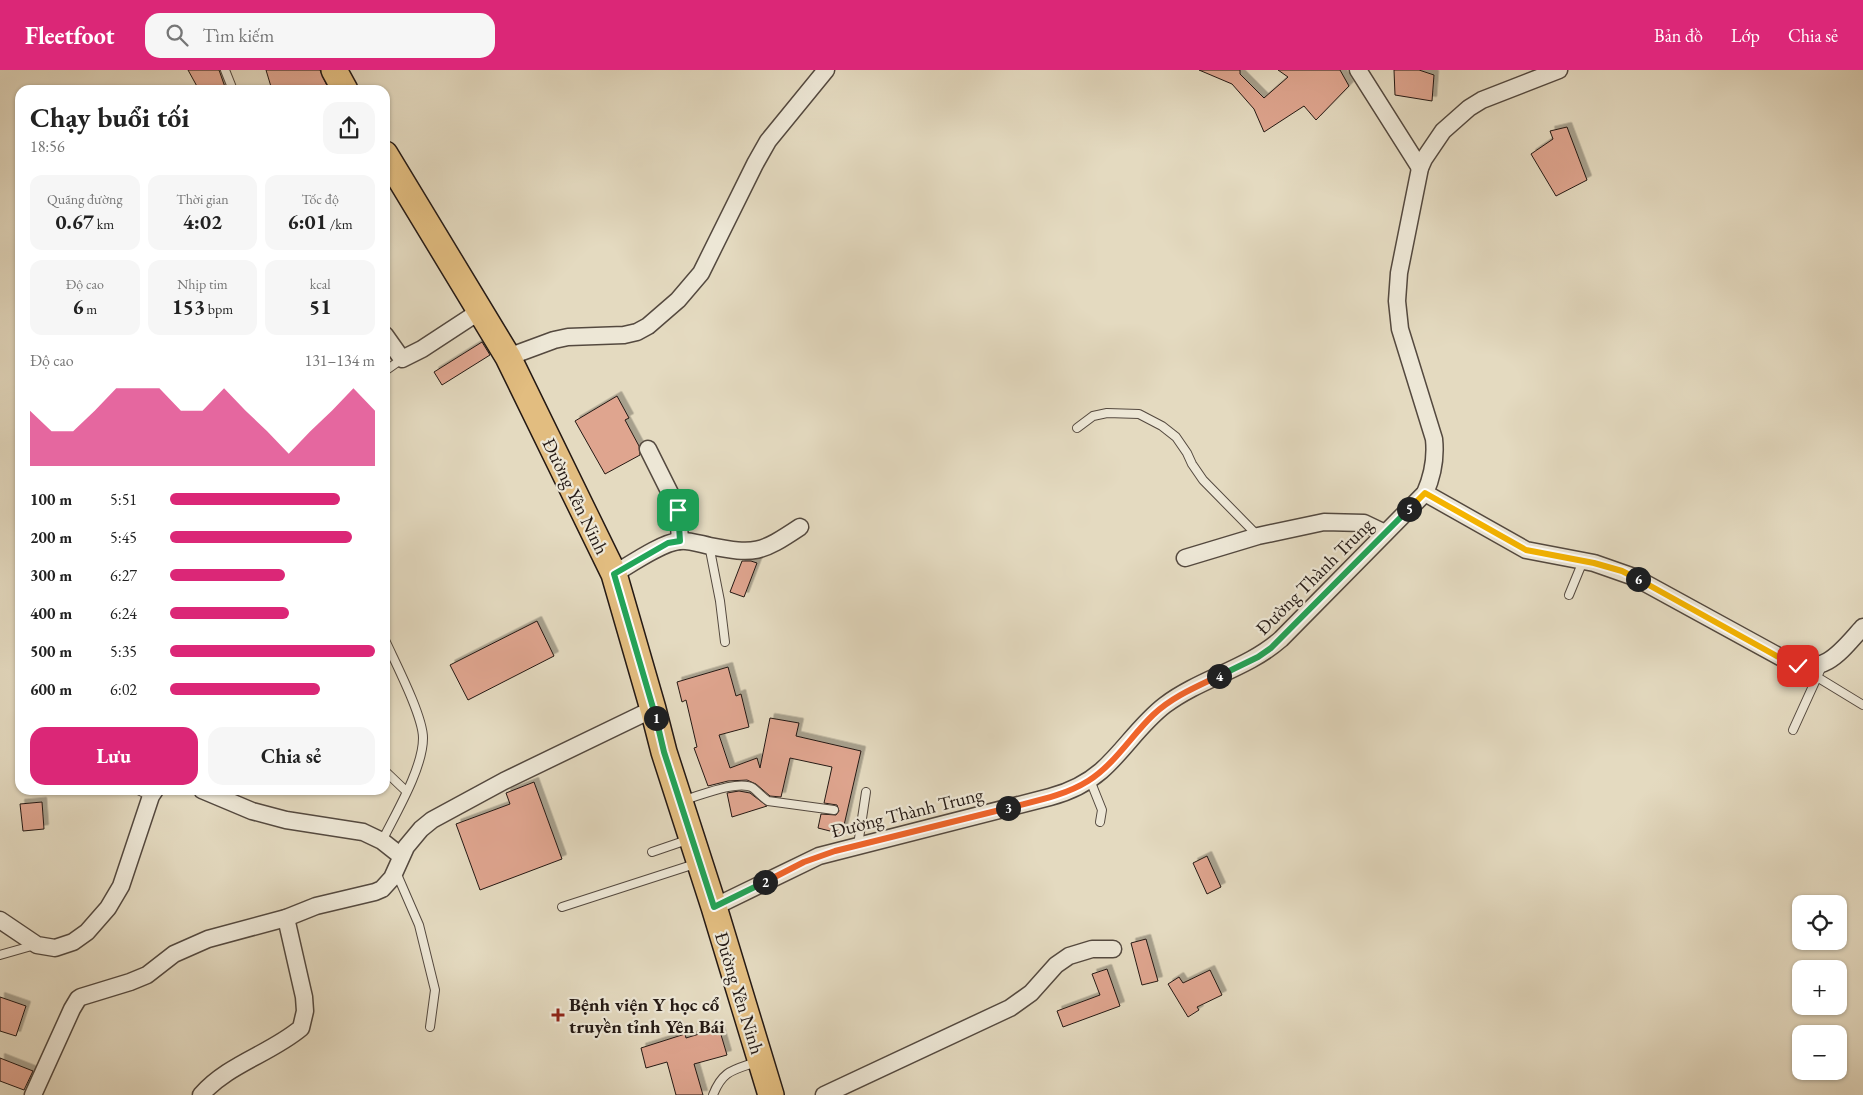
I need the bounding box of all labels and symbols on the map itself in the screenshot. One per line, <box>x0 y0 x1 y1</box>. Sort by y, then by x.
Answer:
street label: Đường Yên Ninh <box>537 434 615 559</box>
pin <box>657 489 699 531</box>
pin: 5 <box>1396 496 1422 522</box>
street label: Đường Thành Trung <box>1250 512 1379 640</box>
pin: 6 <box>1626 566 1650 592</box>
pin <box>1777 645 1819 687</box>
pin: 4 <box>1206 664 1232 688</box>
pin: 1 <box>644 706 668 730</box>
street label: Đường Thành Trung <box>828 781 986 843</box>
pin: 3 <box>996 796 1020 820</box>
pin: 2 <box>752 870 778 894</box>
street label: Đường Yên Ninh <box>709 929 770 1058</box>
place label: Bệnh viện Y học cổ truyền tỉnh Yên Bái <box>569 992 725 1039</box>
marker: Bệnh viện Y học cổ truyền tỉnh Yên Bái <box>551 1008 565 1022</box>

